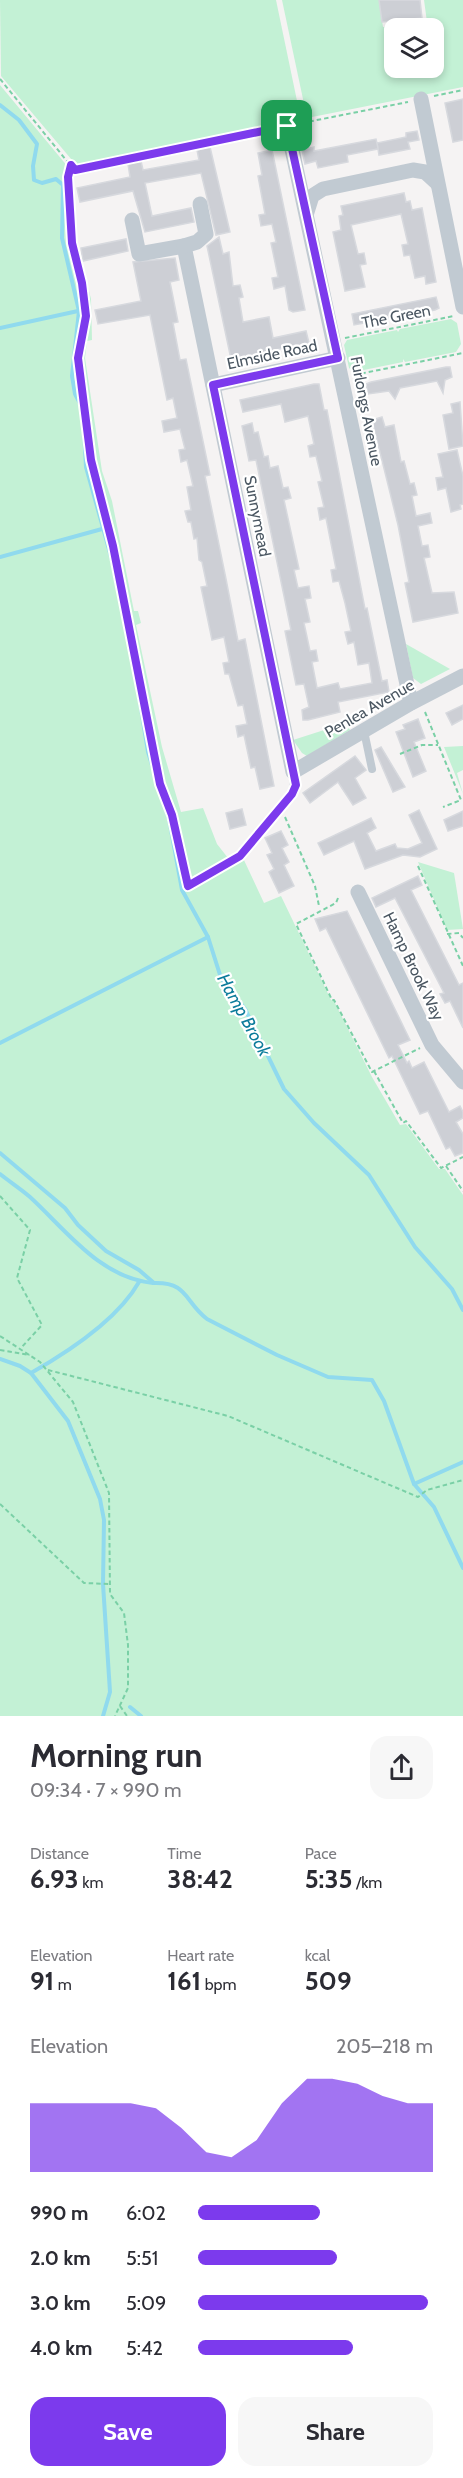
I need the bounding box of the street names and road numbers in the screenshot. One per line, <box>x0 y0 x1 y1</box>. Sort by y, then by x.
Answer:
street label: The Green <box>360 301 432 332</box>
street label: Elmside Road <box>225 336 319 373</box>
street label: Furlongs Avenue <box>347 355 386 468</box>
street label: Sunnymead <box>240 474 275 558</box>
street label: Penlea Avenue <box>321 675 417 742</box>
street label: Hamp Brook Way <box>379 909 448 1023</box>

